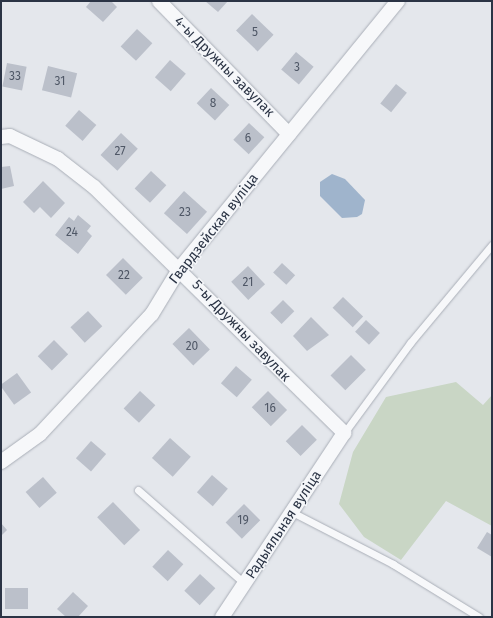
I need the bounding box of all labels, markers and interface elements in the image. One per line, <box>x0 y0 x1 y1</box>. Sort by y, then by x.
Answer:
street label: 4-ы Дружны завулак <box>170 13 278 121</box>
house number: 5 <box>252 26 258 40</box>
house number: 3 <box>294 61 300 75</box>
house number: 33 <box>9 70 21 84</box>
house number: 31 <box>55 75 65 89</box>
house number: 8 <box>210 97 216 111</box>
house number: 6 <box>245 132 251 146</box>
house number: 27 <box>114 145 126 159</box>
street label: Гвардзейская вуліца <box>166 170 262 288</box>
house number: 23 <box>179 206 191 220</box>
house number: 24 <box>66 226 78 240</box>
house number: 22 <box>118 269 130 283</box>
house number: 21 <box>243 276 253 290</box>
street label: 5-ы Дружны завулак <box>188 277 294 385</box>
house number: 20 <box>186 340 198 354</box>
house number: 16 <box>264 402 276 416</box>
street label: Радыяльная вуліца <box>243 468 325 582</box>
house number: 19 <box>237 514 249 528</box>

